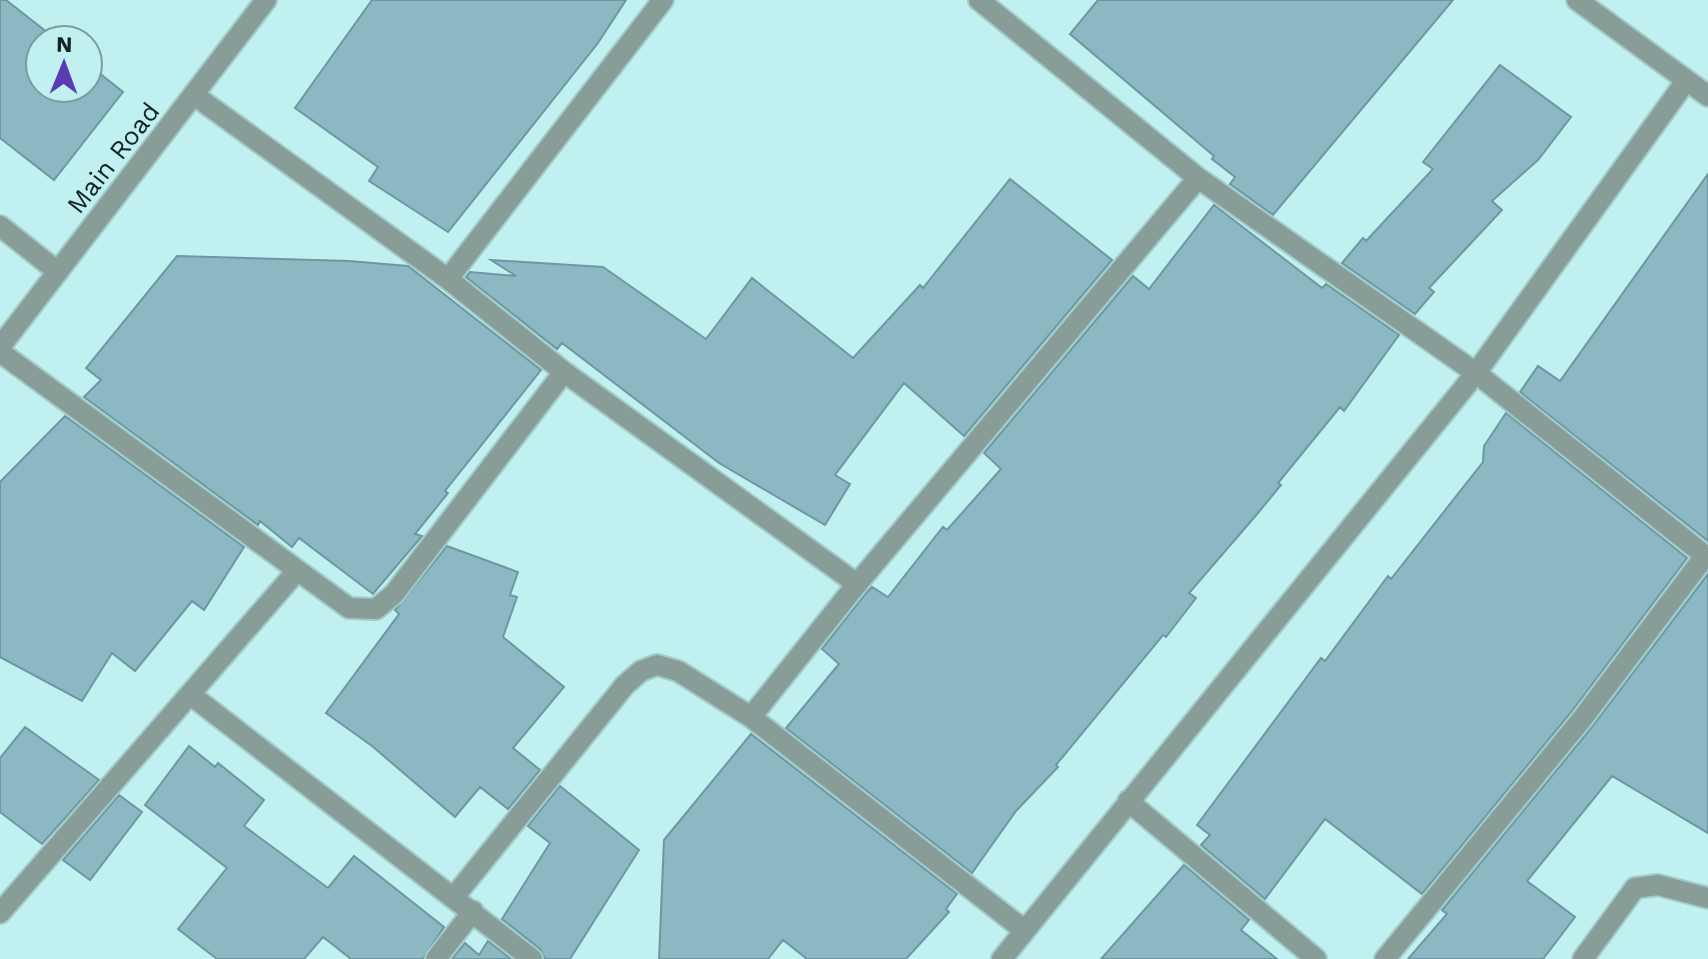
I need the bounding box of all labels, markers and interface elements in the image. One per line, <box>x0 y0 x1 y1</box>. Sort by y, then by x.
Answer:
north arrow <box>24 24 104 104</box>
text: N <box>56 32 73 57</box>
street label: Main Road <box>61 97 165 219</box>

